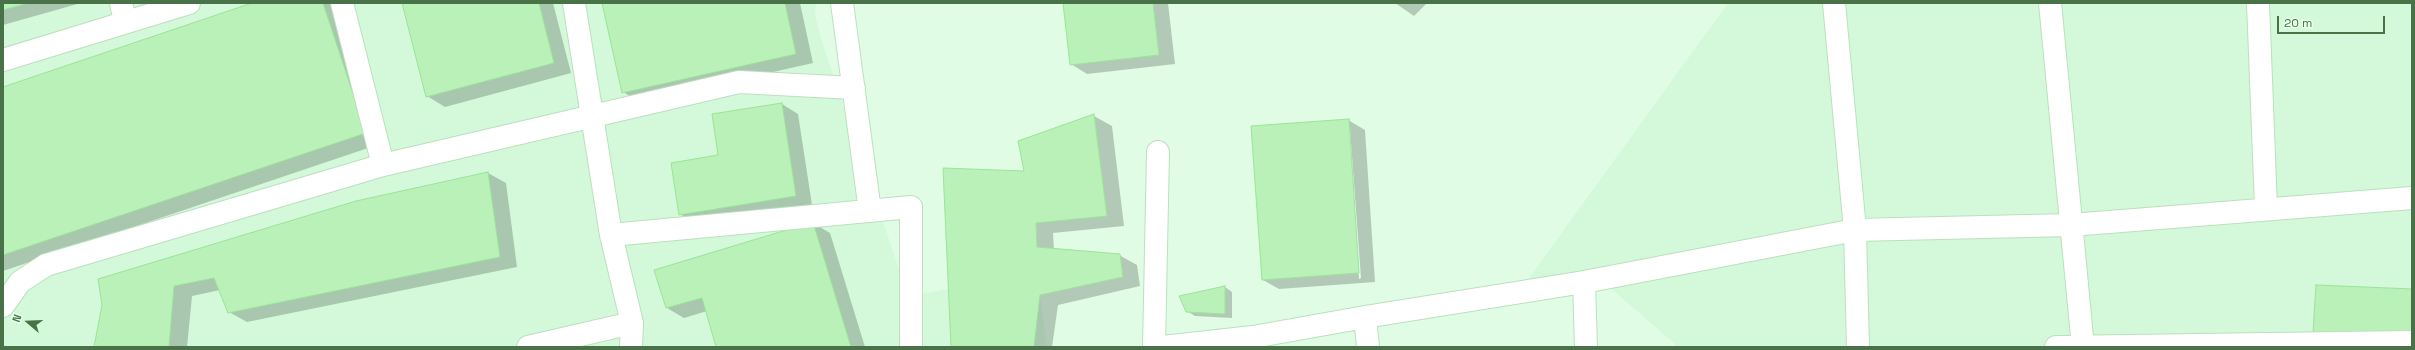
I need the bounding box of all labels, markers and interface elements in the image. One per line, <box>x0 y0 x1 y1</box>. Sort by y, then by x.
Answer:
scale bar <box>2279 8 2387 34</box>
text: 20 m <box>2284 15 2312 31</box>
north arrow <box>8 302 48 342</box>
text: N <box>9 312 24 324</box>

